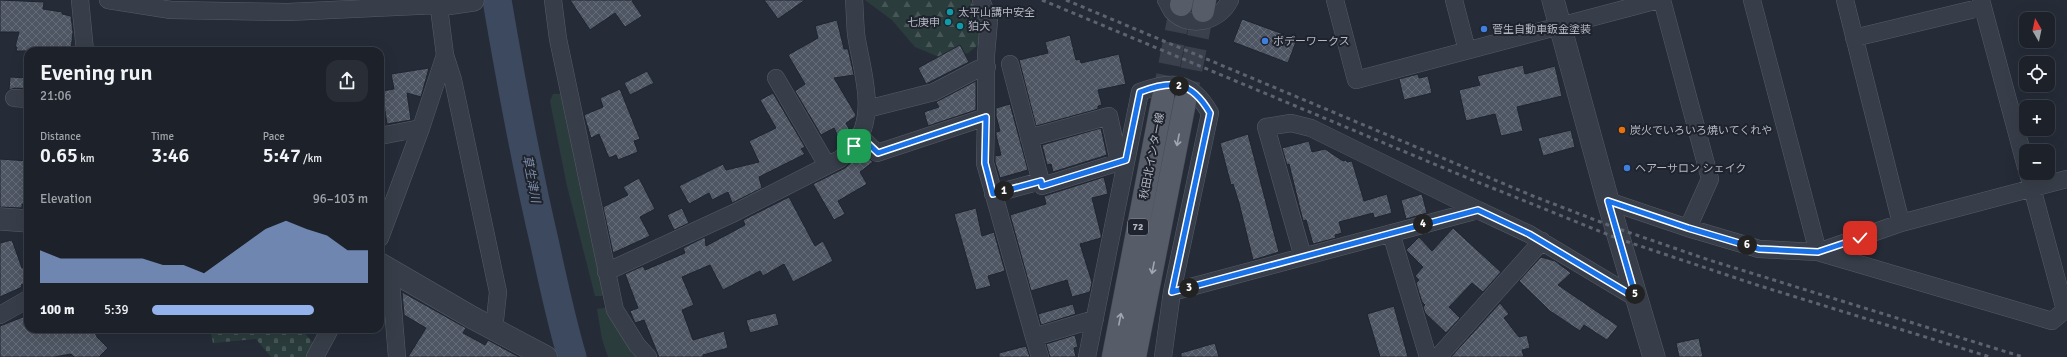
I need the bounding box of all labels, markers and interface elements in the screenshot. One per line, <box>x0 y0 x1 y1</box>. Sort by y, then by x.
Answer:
place label: 太平山講中安全 <box>958 6 1035 19</box>
marker: 太平山講中安全 <box>945 7 955 17</box>
north arrow <box>2019 12 2055 48</box>
map controls <box>2019 12 2055 180</box>
place label: 七庚申 <box>907 16 940 29</box>
marker: 七庚申 <box>943 17 953 27</box>
place label: 狛犬 <box>968 20 990 33</box>
marker: 狛犬 <box>955 21 965 31</box>
place label: 菅生自動車鈑金塗装 <box>1492 23 1591 36</box>
marker: 菅生自動車鈑金塗装 <box>1479 24 1489 34</box>
place label: ボデーワークス <box>1273 35 1350 48</box>
marker: ボデーワークス <box>1260 36 1270 46</box>
button: locate <box>2019 56 2055 92</box>
text: Evening run <box>40 59 153 86</box>
button: share <box>326 60 368 102</box>
pin: 2 <box>1169 76 1189 96</box>
text: 2 <box>1176 79 1182 92</box>
text: 21:06 <box>40 88 72 104</box>
button: + <box>2019 100 2055 136</box>
street label: 秋田北インター線 <box>1137 112 1167 200</box>
place label: 炭火でいろいろ焼いてくれや <box>1630 124 1772 137</box>
marker: 炭火でいろいろ焼いてくれや <box>1617 125 1627 135</box>
pin <box>837 129 871 163</box>
text: Distance <box>40 130 81 143</box>
text: Time <box>151 130 174 143</box>
text: Pace <box>263 130 285 143</box>
one-way arrow <box>1173 133 1181 146</box>
icon: arrive <box>843 135 865 157</box>
text: 0.65 <box>40 143 78 168</box>
text: 3:46 <box>151 143 189 168</box>
text: 5:47 <box>263 143 301 168</box>
button: − <box>2019 144 2055 180</box>
text: km <box>78 152 95 165</box>
text: /km <box>301 152 322 165</box>
water label: 草生津川 <box>519 154 543 206</box>
place label: ヘアーサロン シェイク <box>1635 162 1746 175</box>
marker: ヘアーサロン シェイク <box>1622 163 1632 173</box>
pin: 1 <box>994 181 1014 201</box>
text: 1 <box>1001 184 1007 197</box>
text: Elevation <box>40 191 92 207</box>
text: 96–103 m <box>313 191 368 207</box>
pin: 4 <box>1413 214 1433 234</box>
text: 4 <box>1420 217 1426 230</box>
road number: 72 <box>1128 219 1148 235</box>
pin <box>1843 221 1877 255</box>
icon: check <box>1849 227 1871 249</box>
pin: 6 <box>1737 235 1757 255</box>
text: 6 <box>1744 238 1750 251</box>
one-way arrow <box>1148 261 1156 274</box>
pin: 3 <box>1179 278 1199 298</box>
text: 3 <box>1186 281 1192 294</box>
pin: 5 <box>1625 284 1645 304</box>
text: 5 <box>1632 287 1638 300</box>
text: 100 m <box>40 302 74 318</box>
text: 5:39 <box>104 302 129 318</box>
one-way arrow <box>1116 313 1124 326</box>

